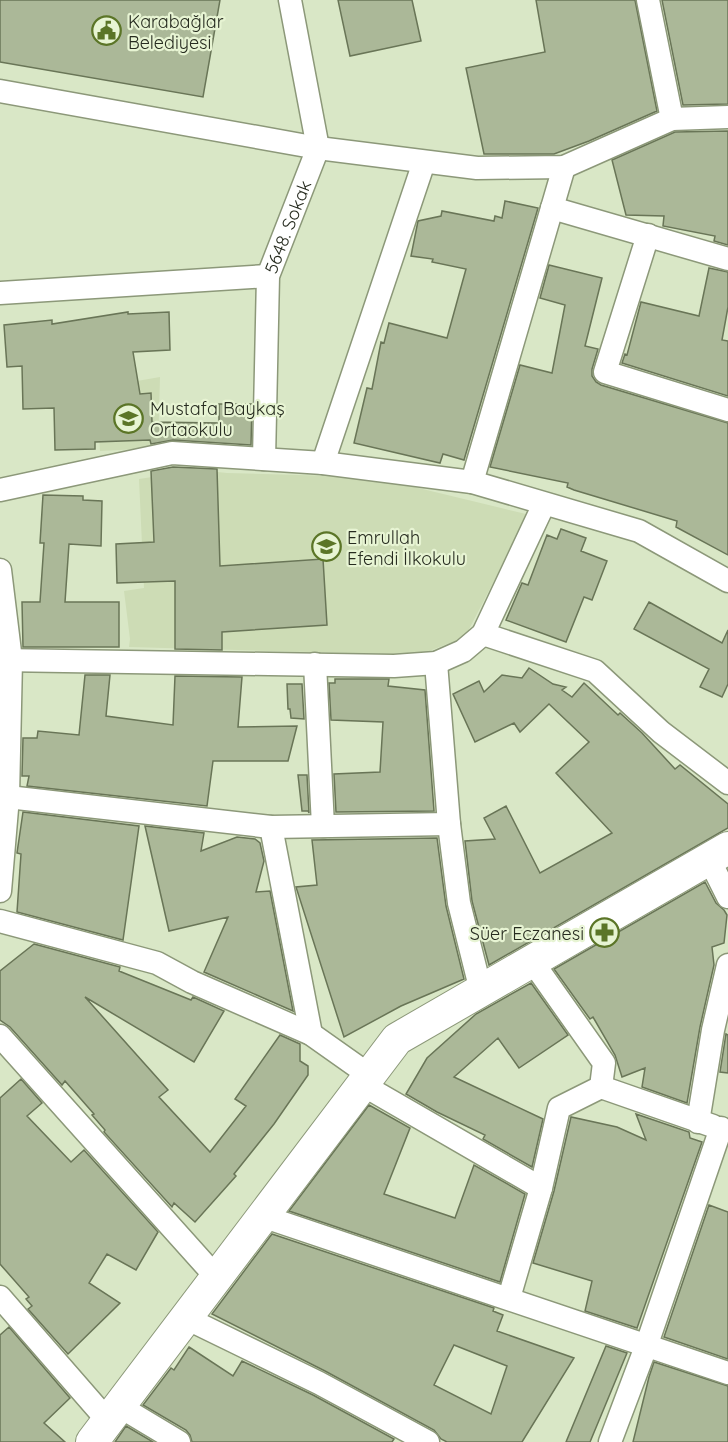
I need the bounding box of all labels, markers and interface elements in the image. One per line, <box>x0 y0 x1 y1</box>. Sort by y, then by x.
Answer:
place label: Karabağlar Belediyesi <box>128 10 224 54</box>
public building icon: Karabağlar Belediyesi <box>91 15 123 47</box>
street label: 5648. Sokak <box>259 177 316 277</box>
place label: Mustafa Baykaş Ortaokulu <box>150 397 285 441</box>
school or university icon: Mustafa Baykaş Ortaokulu <box>113 402 145 434</box>
place label: Emrullah Efendi İlkokulu <box>347 526 466 570</box>
school or university icon: Emrullah Efendi İlkokulu <box>310 531 342 563</box>
pharmacy icon: Süer Eczanesi <box>589 917 621 949</box>
place label: Süer Eczanesi <box>470 922 584 945</box>

